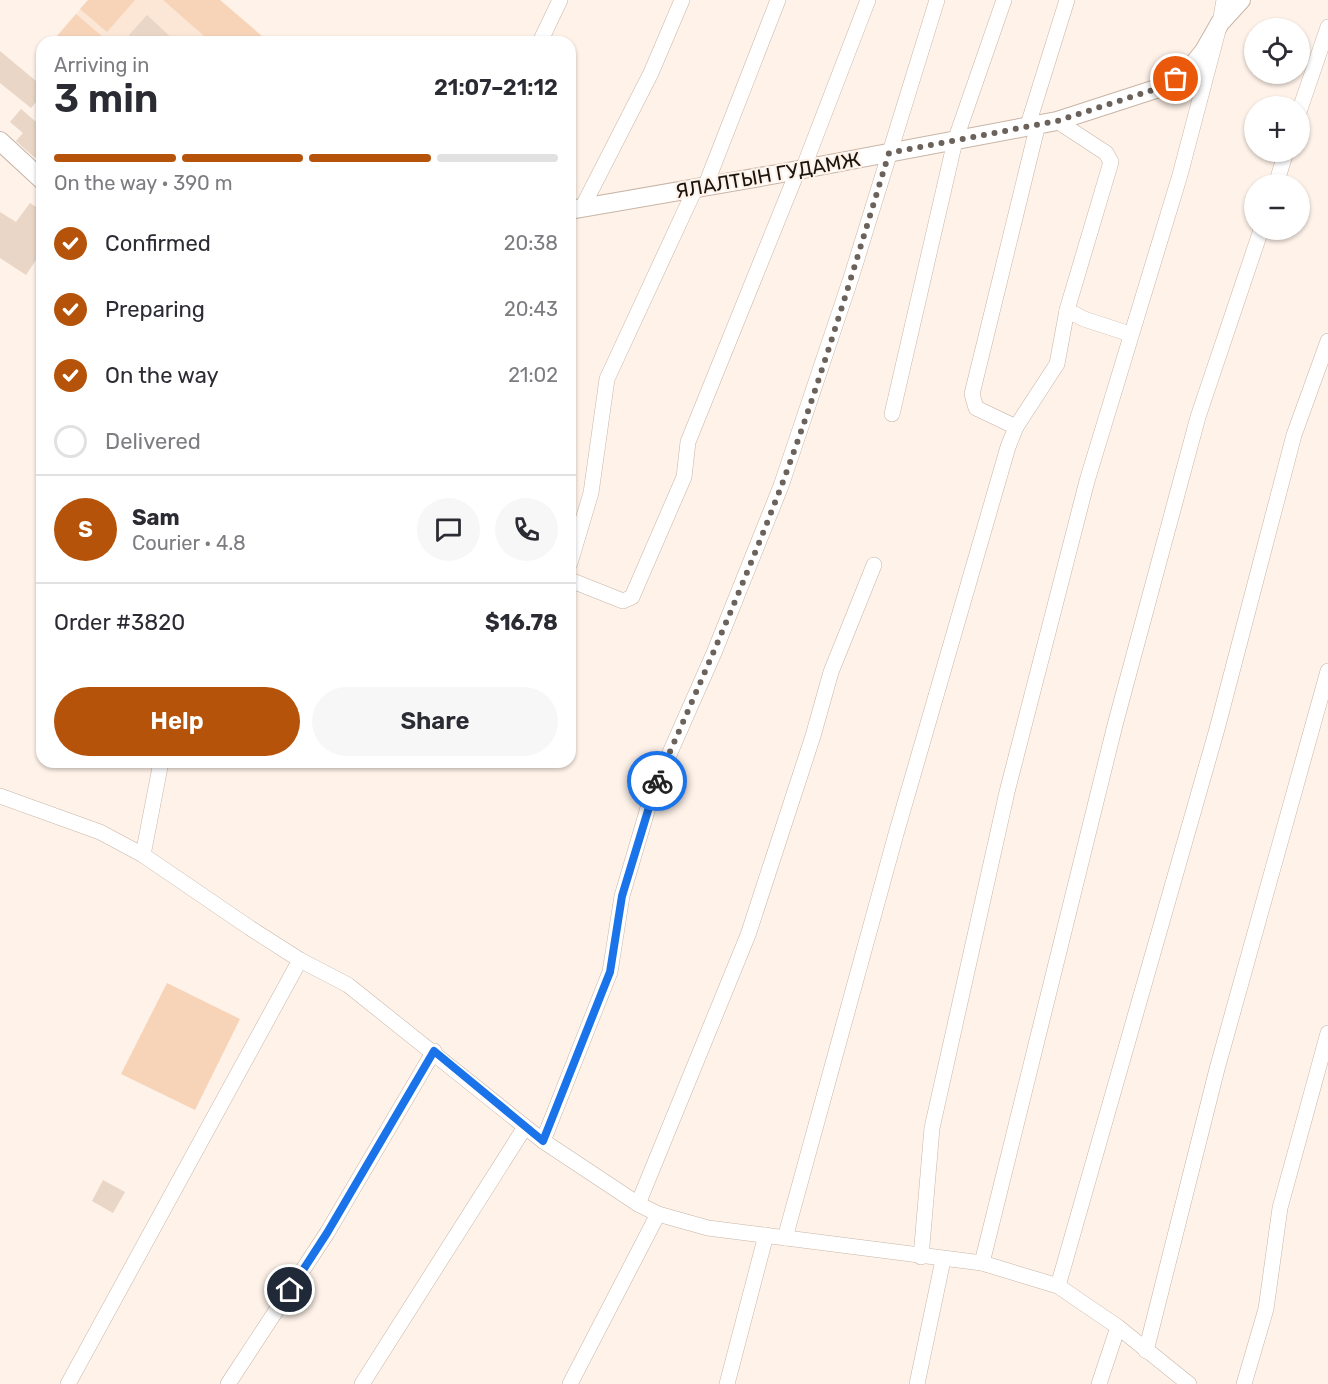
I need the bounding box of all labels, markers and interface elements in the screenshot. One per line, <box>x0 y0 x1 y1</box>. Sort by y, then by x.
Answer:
map controls <box>1244 18 1310 240</box>
button: locate <box>1244 18 1310 84</box>
text: Arriving in <box>54 53 149 77</box>
pin <box>1150 53 1201 104</box>
icon: bag <box>1159 62 1192 95</box>
text: 21:07–21:12 <box>434 74 558 101</box>
text: 3 min <box>54 76 159 122</box>
button: + <box>1244 96 1310 162</box>
street label: ЯЛАЛТЫН ГУДАМЖ <box>674 147 863 203</box>
text: On the way · 390 m <box>54 171 233 195</box>
button: − <box>1244 174 1310 240</box>
icon: check <box>54 227 87 260</box>
text: Confirmed <box>105 230 211 257</box>
text: 20:38 <box>504 231 558 255</box>
icon: check <box>54 293 87 326</box>
text: Preparing <box>105 296 205 323</box>
text: 20:43 <box>504 297 558 321</box>
icon: check <box>54 359 87 392</box>
text: On the way <box>105 362 219 389</box>
text: 21:02 <box>508 363 558 387</box>
text: Delivered <box>105 428 201 455</box>
button: chat <box>417 498 480 561</box>
button: phone <box>495 498 558 561</box>
text: Sam <box>132 504 180 531</box>
text: S <box>78 516 93 543</box>
text: Courier · 4.8 <box>132 531 246 555</box>
text: Order #3820 <box>54 609 185 636</box>
text: $16.78 <box>485 609 558 636</box>
button: Help <box>54 687 300 756</box>
button: Share <box>312 687 558 756</box>
courier <box>627 751 687 811</box>
icon: bike <box>641 765 674 798</box>
pin <box>264 1264 315 1315</box>
icon: home <box>273 1273 306 1306</box>

